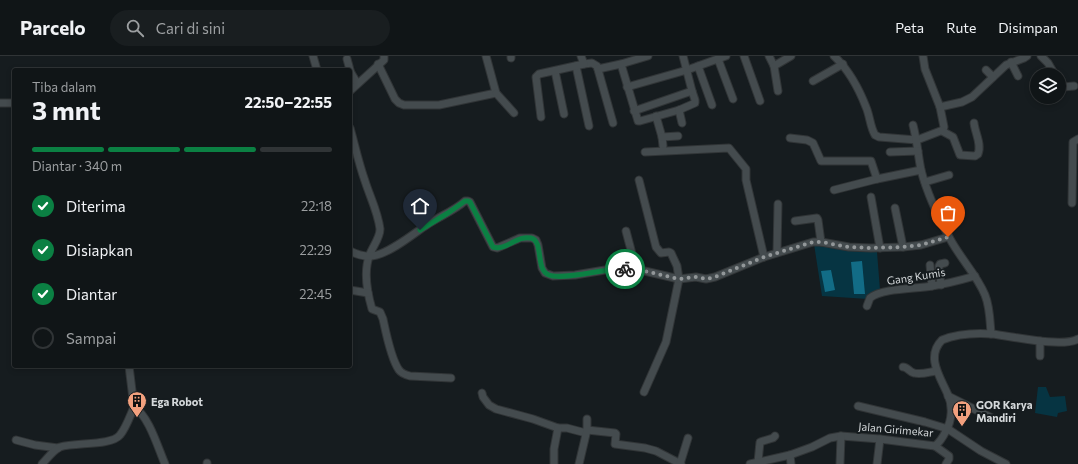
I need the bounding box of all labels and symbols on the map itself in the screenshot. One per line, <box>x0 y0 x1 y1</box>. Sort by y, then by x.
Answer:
pin <box>403 189 437 230</box>
pin <box>931 196 965 237</box>
courier <box>605 249 645 289</box>
street label: Gang Kumis <box>886 265 946 287</box>
building icon: Ega Robot <box>126 390 148 418</box>
place label: Ega Robot <box>151 395 203 408</box>
place label: GOR Karya Mandiri <box>976 398 1033 424</box>
building icon: GOR Karya Mandiri <box>951 399 973 427</box>
street label: Jalan Girimekar <box>858 419 935 440</box>

